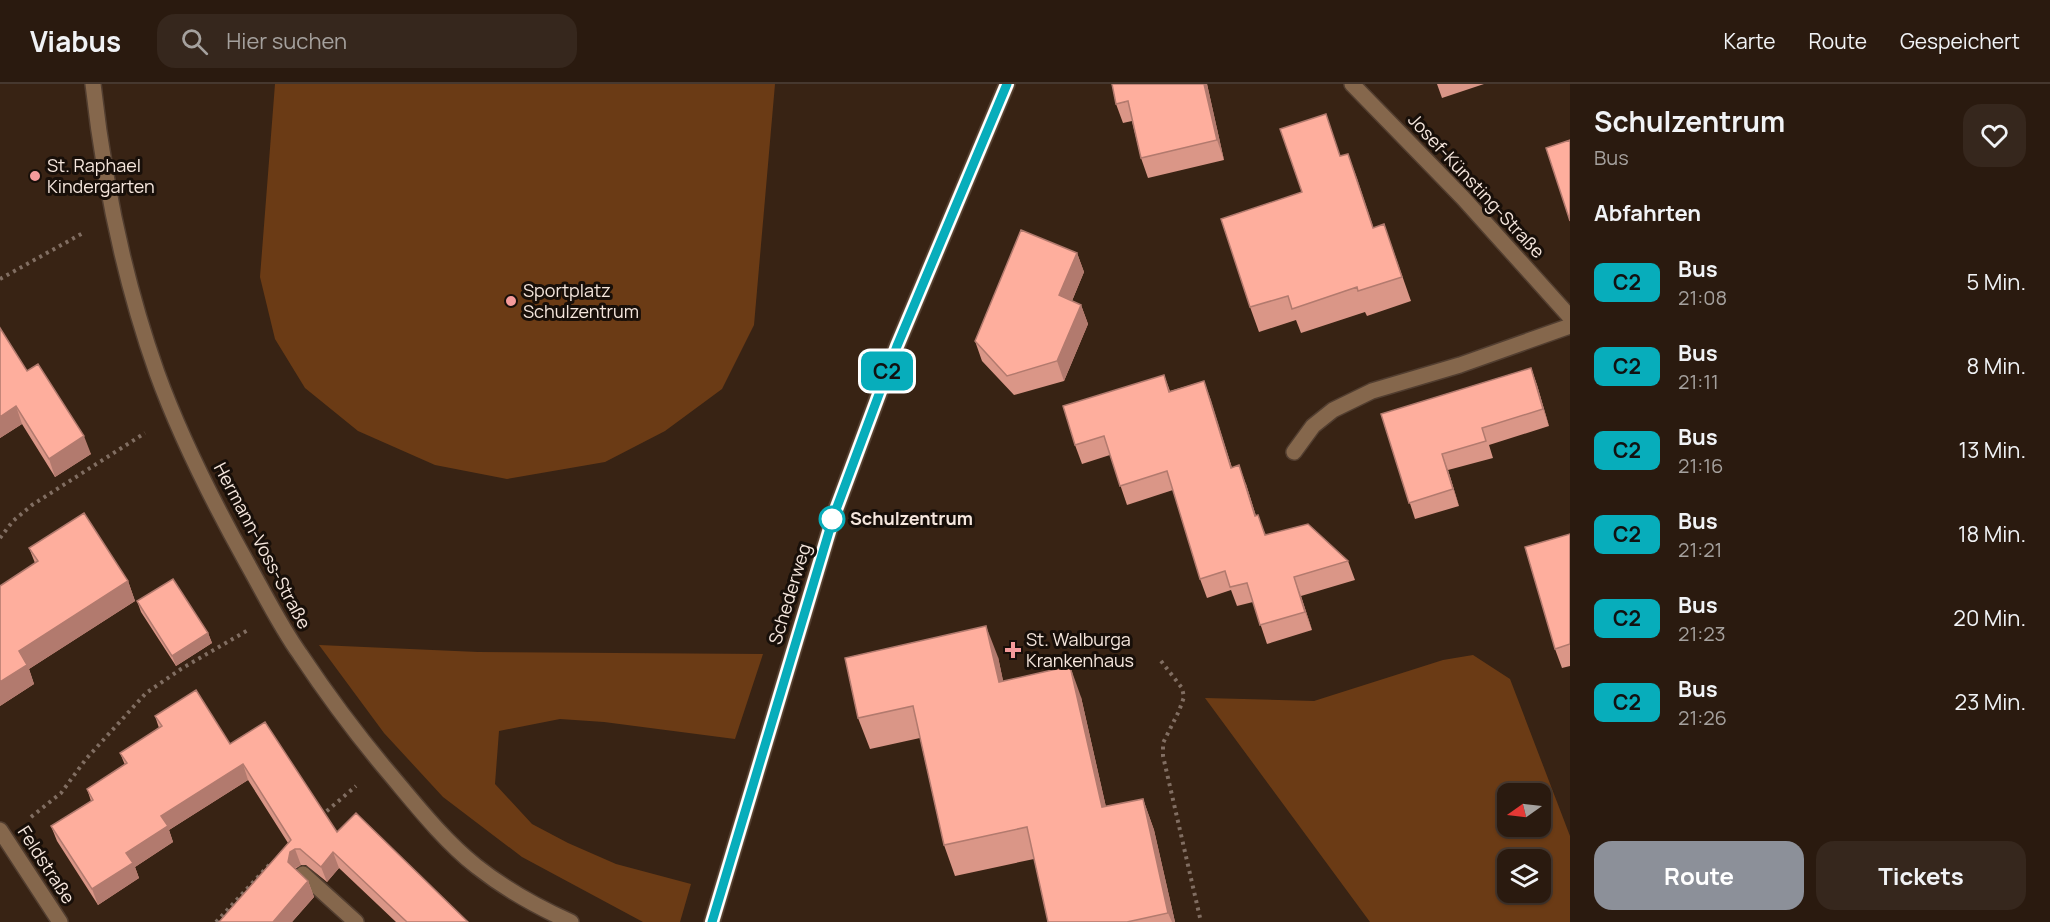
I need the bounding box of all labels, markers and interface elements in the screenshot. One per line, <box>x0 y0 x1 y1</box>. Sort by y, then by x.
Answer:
search box <box>157 14 577 68</box>
text: Viabus <box>30 22 121 60</box>
icon: search <box>178 25 211 58</box>
text: Hier suchen <box>226 26 347 56</box>
text: Karte <box>1724 27 1776 55</box>
text: Route <box>1809 27 1867 55</box>
text: Gespeichert <box>1900 27 2020 55</box>
text: Schulzentrum <box>1594 102 1785 140</box>
button: heart <box>1963 104 2026 167</box>
street label: Josef-Künsting-Straße <box>1403 108 1550 263</box>
text: Bus <box>1594 144 1629 171</box>
place label: St. Raphael Kindergarten <box>47 153 155 198</box>
marker: St. Raphael Kindergarten <box>28 169 42 183</box>
text: Abfahrten <box>1594 198 1701 228</box>
text: Bus <box>1678 254 1718 284</box>
text: 5 Min. <box>1967 267 2026 297</box>
text: C2 <box>1613 268 1641 296</box>
place label: Sportplatz Schulzentrum <box>523 278 639 323</box>
text: 21:08 <box>1678 284 1727 311</box>
marker: Sportplatz Schulzentrum <box>504 294 518 308</box>
text: Bus <box>1678 338 1718 368</box>
text: 8 Min. <box>1967 351 2026 381</box>
line badge: C2 <box>860 352 914 390</box>
text: C2 <box>1613 352 1641 380</box>
text: C2 <box>873 357 901 385</box>
text: 21:11 <box>1678 368 1719 395</box>
text: Bus <box>1678 422 1718 452</box>
text: 13 Min. <box>1959 435 2026 465</box>
text: C2 <box>1613 436 1641 464</box>
text: 21:16 <box>1678 452 1723 479</box>
street label: Hermann-Voss-Straße <box>209 458 317 633</box>
marker: Schulzentrum <box>819 506 845 532</box>
place label: Schulzentrum <box>850 506 973 530</box>
text: Bus <box>1678 506 1718 536</box>
text: 18 Min. <box>1958 519 2026 549</box>
text: C2 <box>1613 520 1641 548</box>
text: 21:21 <box>1678 536 1722 563</box>
street label: Schederweg <box>762 540 816 647</box>
text: Bus <box>1678 590 1718 620</box>
text: 20 Min. <box>1953 603 2026 633</box>
text: C2 <box>1613 604 1641 632</box>
text: 21:23 <box>1678 620 1726 647</box>
place label: St. Walburga Krankenhaus <box>1026 627 1134 672</box>
marker: St. Walburga Krankenhaus <box>1004 641 1022 659</box>
text: Bus <box>1678 674 1718 704</box>
text: 23 Min. <box>1955 687 2026 717</box>
text: C2 <box>1613 688 1641 716</box>
text: 21:26 <box>1678 704 1727 731</box>
north arrow <box>1497 783 1551 837</box>
map controls <box>1497 783 1551 903</box>
street label: Feldstraße <box>13 821 81 908</box>
button: Route <box>1594 841 1804 910</box>
button: Tickets <box>1816 841 2026 910</box>
button: layers <box>1497 849 1551 903</box>

